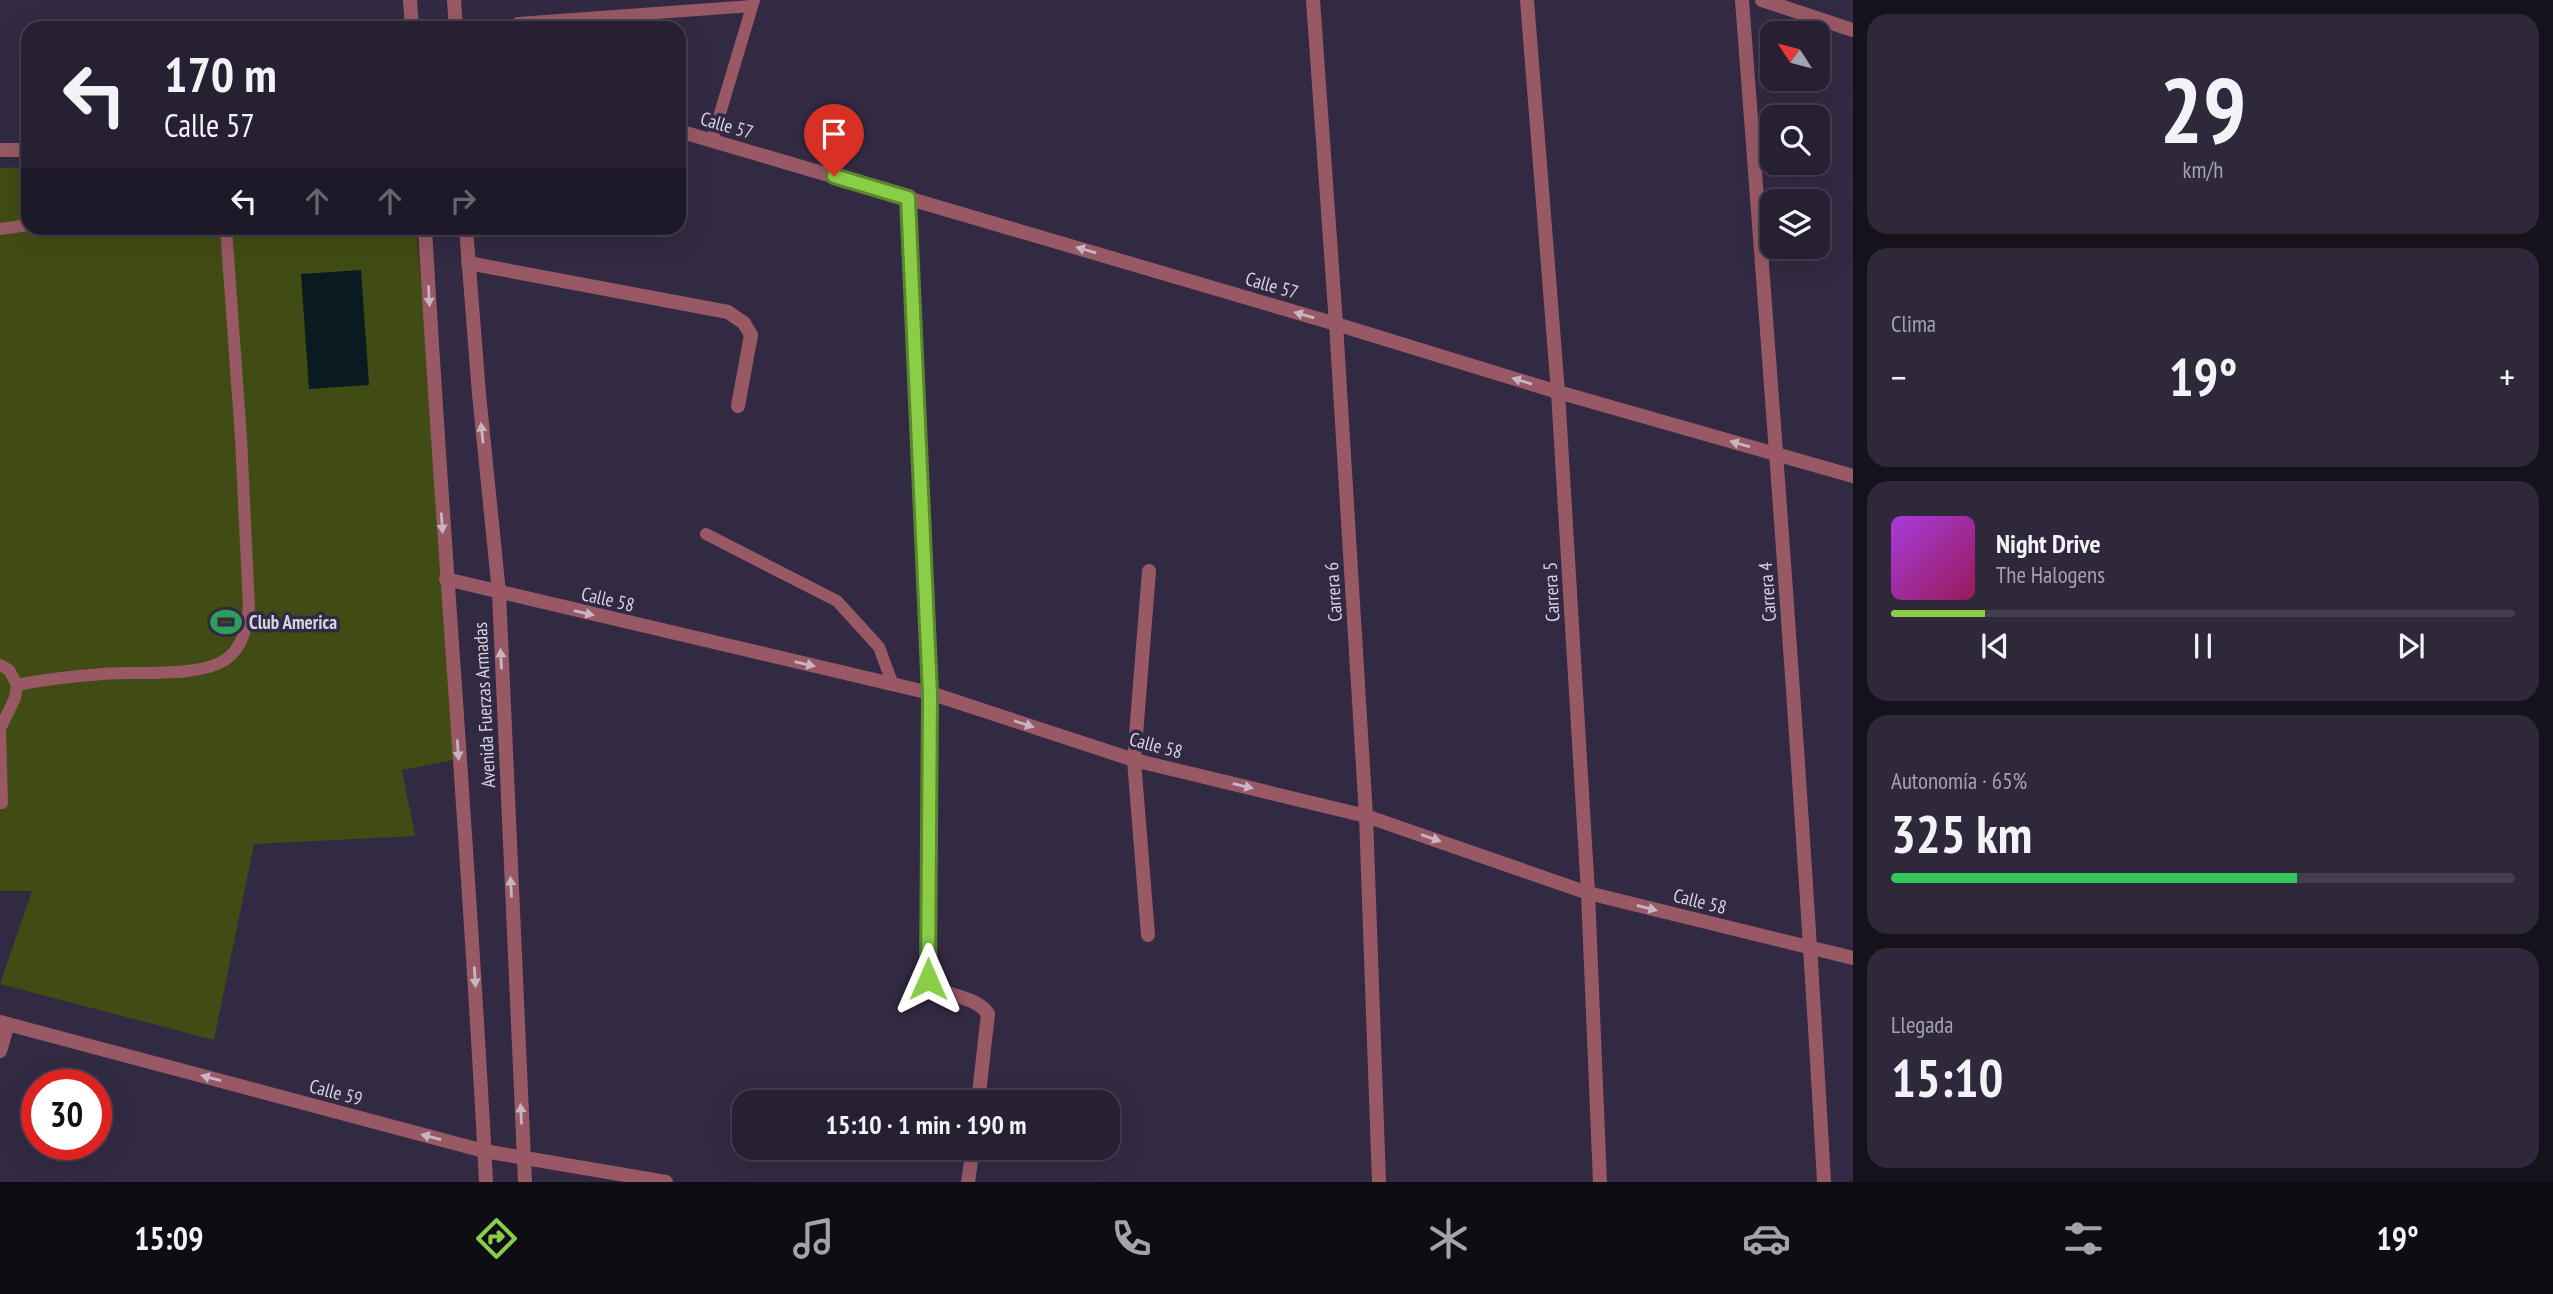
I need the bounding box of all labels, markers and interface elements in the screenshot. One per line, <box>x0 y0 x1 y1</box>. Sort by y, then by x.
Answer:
north arrow <box>1760 21 1830 91</box>
map controls <box>1760 21 1830 259</box>
text: 170 m <box>164 42 277 106</box>
icon: left <box>49 49 140 140</box>
text: 29 <box>2160 50 2247 168</box>
text: Calle 57 <box>164 104 255 146</box>
pin <box>804 104 864 176</box>
button: search <box>1760 105 1830 175</box>
street label: Calle 57 <box>698 106 756 144</box>
icon: arrive <box>815 115 853 153</box>
text: km/h <box>2183 155 2223 184</box>
icon: left <box>225 182 263 220</box>
icon: ahead <box>298 182 336 220</box>
icon: ahead <box>371 182 409 220</box>
icon: right <box>444 182 482 220</box>
button: layers <box>1760 189 1830 259</box>
one-way arrow <box>1075 245 1096 255</box>
street label: Calle 57 <box>1243 266 1301 304</box>
one-way arrow <box>424 285 435 307</box>
one-way arrow <box>1293 309 1314 319</box>
text: Clima <box>1891 309 1936 338</box>
text: 19° <box>2169 343 2237 410</box>
text: − <box>1891 352 1907 401</box>
text: + <box>2499 352 2515 401</box>
one-way arrow <box>1511 375 1532 386</box>
one-way arrow <box>477 421 488 443</box>
one-way arrow <box>1730 438 1751 448</box>
one-way arrow <box>437 512 448 534</box>
text: Night Drive <box>1996 527 2101 560</box>
text: The Halogens <box>1996 560 2105 589</box>
street label: Carrera 6 <box>1319 561 1347 623</box>
street label: Carrera 4 <box>1753 561 1781 623</box>
street label: Carrera 5 <box>1537 562 1565 622</box>
street label: Calle 58 <box>579 581 637 617</box>
sports icon: Club America <box>209 605 243 639</box>
one-way arrow <box>573 607 595 618</box>
place label: Club America <box>249 610 337 634</box>
street label: Avenida Fuerzas Armadas <box>468 622 500 788</box>
icon: previous <box>1976 627 2014 665</box>
icon: pause <box>2184 627 2222 665</box>
icon: next <box>2392 627 2430 665</box>
one-way arrow <box>496 648 507 670</box>
one-way arrow <box>794 659 816 670</box>
one-way arrow <box>1014 720 1035 730</box>
street label: Calle 58 <box>1127 726 1185 764</box>
one-way arrow <box>453 739 464 761</box>
text: Autonomía · 65% <box>1891 766 2027 795</box>
one-way arrow <box>1232 781 1254 792</box>
text: 325 km <box>1891 800 2032 867</box>
one-way arrow <box>1420 833 1441 844</box>
one-way arrow <box>506 875 517 897</box>
street label: Calle 58 <box>1671 883 1729 919</box>
one-way arrow <box>1636 902 1658 913</box>
position arrow <box>891 942 965 1016</box>
one-way arrow <box>470 966 481 988</box>
text: Llegada <box>1891 1010 1954 1039</box>
text: 15:10 <box>1891 1044 2003 1111</box>
speed limit sign: 30 <box>21 1069 112 1160</box>
one-way arrow <box>200 1072 222 1083</box>
street label: Calle 59 <box>307 1073 365 1111</box>
one-way arrow <box>516 1103 527 1125</box>
text: 15:10 · 1 min · 190 m <box>826 1108 1026 1141</box>
one-way arrow <box>420 1131 442 1142</box>
icon: directions <box>472 1214 521 1263</box>
icon: music <box>789 1214 838 1263</box>
icon: phone <box>1107 1214 1156 1263</box>
icon: climate <box>1424 1214 1473 1263</box>
icon: car <box>1742 1214 1791 1263</box>
icon: filters <box>2059 1214 2108 1263</box>
text: 15:09 <box>134 1217 203 1259</box>
text: 19° <box>2377 1217 2419 1259</box>

